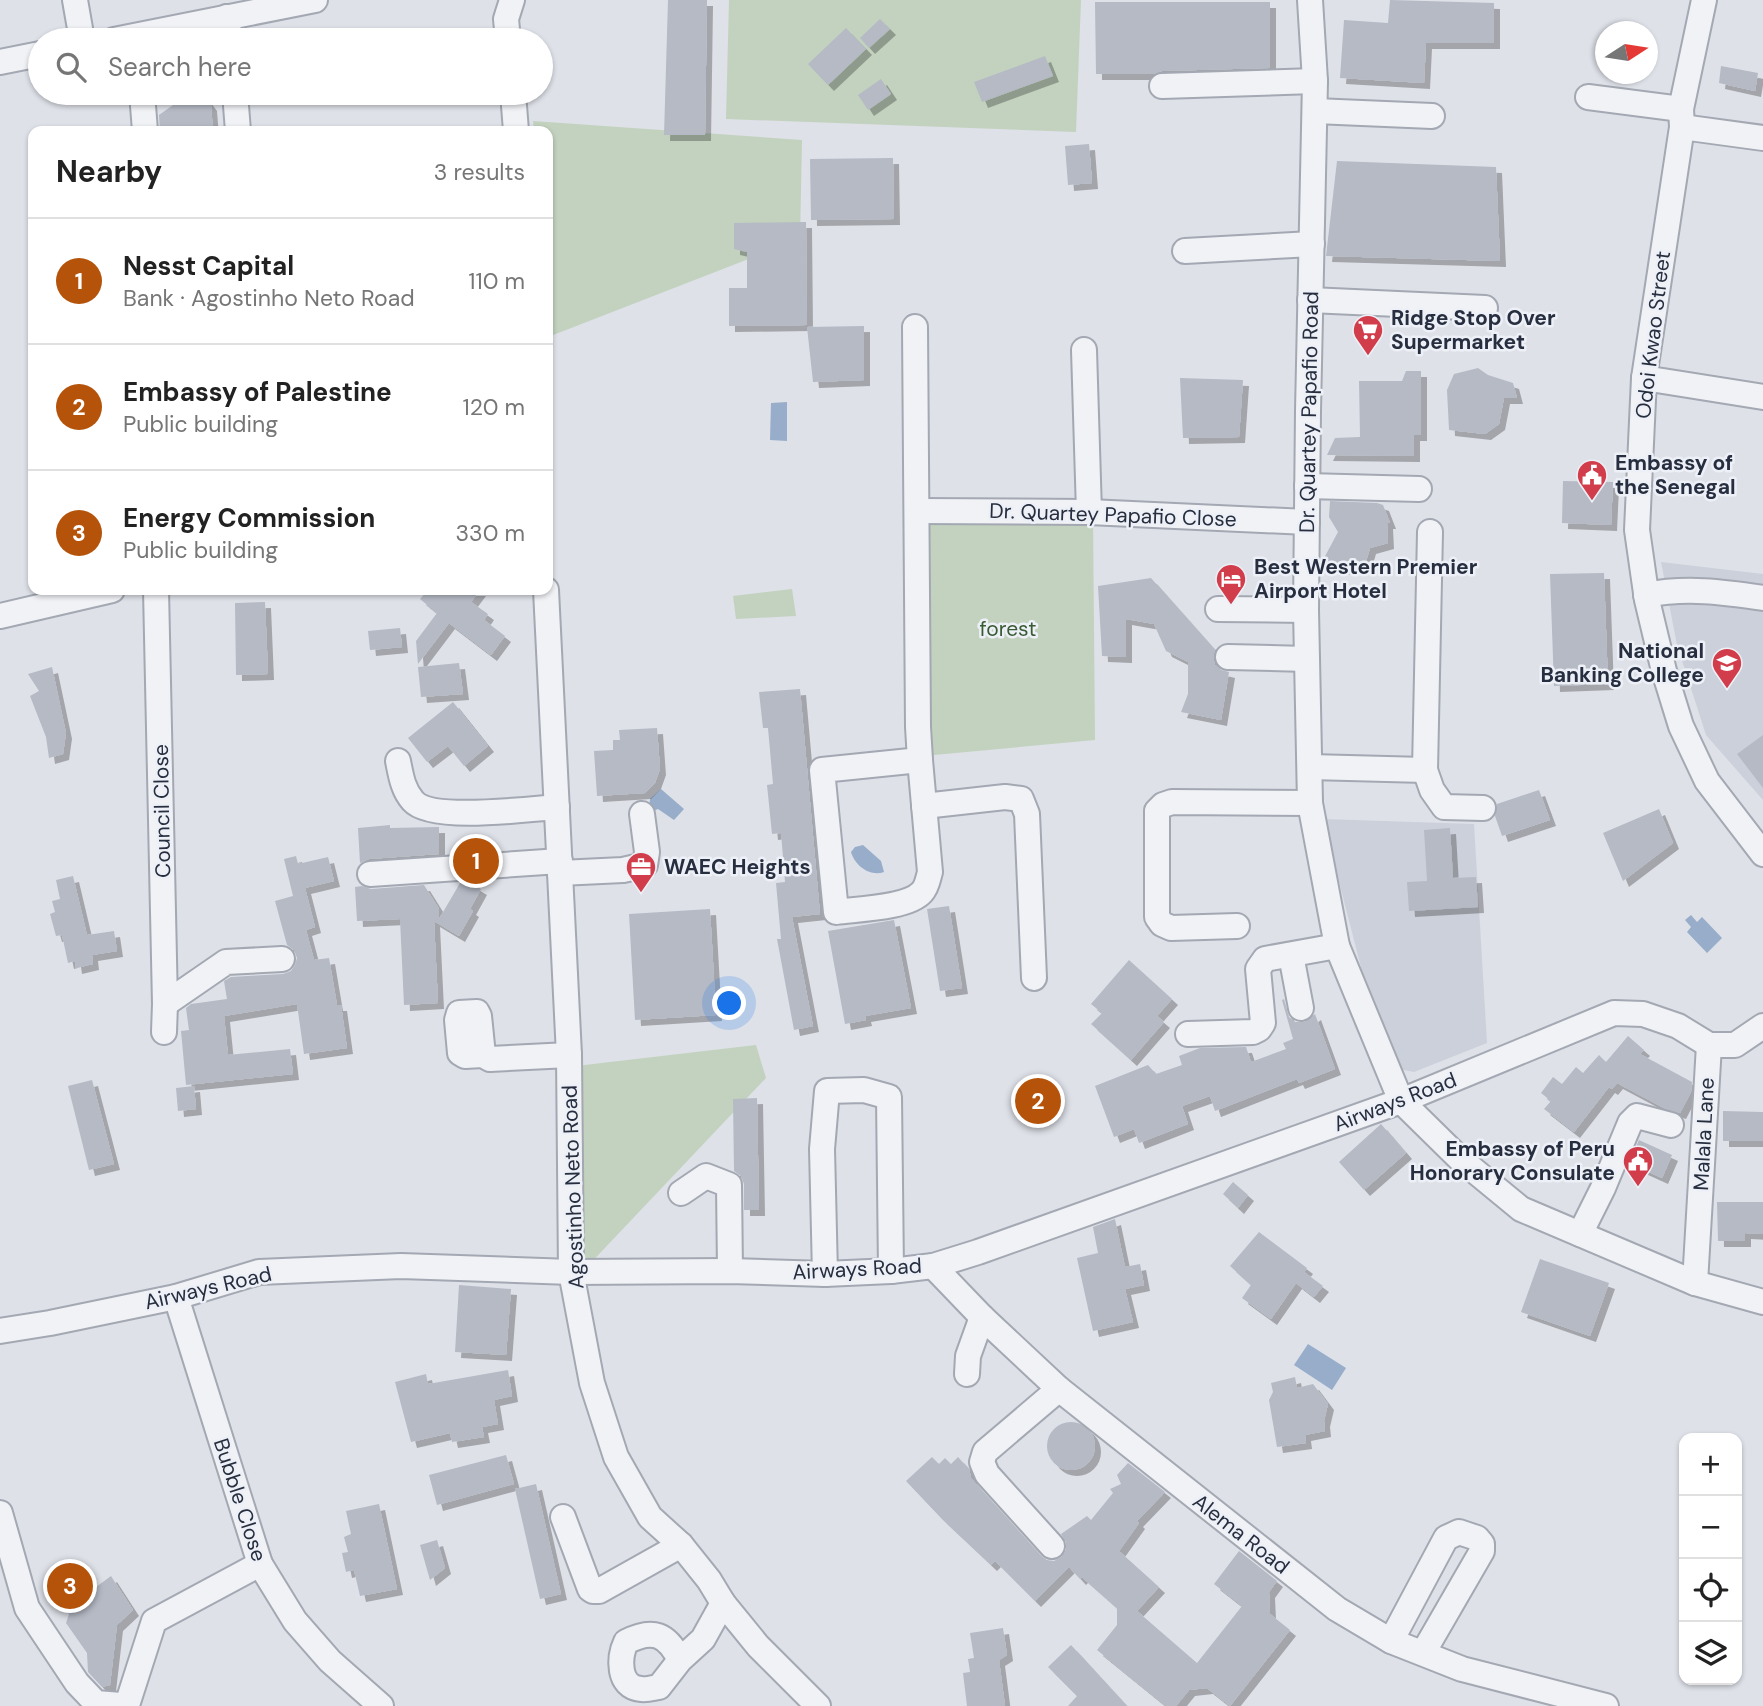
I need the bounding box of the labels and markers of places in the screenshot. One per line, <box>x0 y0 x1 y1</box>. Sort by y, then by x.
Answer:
place label: Ridge Stop Over Supermarket <box>1391 304 1556 356</box>
supermarket icon: Ridge Stop Over Supermarket <box>1351 313 1385 357</box>
place label: Embassy of the Senegal <box>1615 449 1736 501</box>
public building icon: Embassy of the Senegal <box>1575 458 1609 502</box>
place label: Best Western Premier Airport Hotel <box>1254 553 1478 605</box>
hotel icon: Best Western Premier Airport Hotel <box>1214 562 1248 606</box>
place label: National Banking College <box>1540 637 1704 689</box>
school or university icon: National Banking College <box>1710 646 1744 690</box>
pin: 1 <box>453 835 499 887</box>
office icon: WAEC Heights <box>624 850 658 894</box>
place label: WAEC Heights <box>664 853 811 881</box>
pin: 2 <box>1015 1075 1061 1127</box>
place label: Embassy of Peru Honorary Consulate <box>1410 1135 1615 1187</box>
public building icon: Embassy of Peru Honorary Consulate <box>1621 1144 1655 1188</box>
pin: 3 <box>47 1560 93 1612</box>

